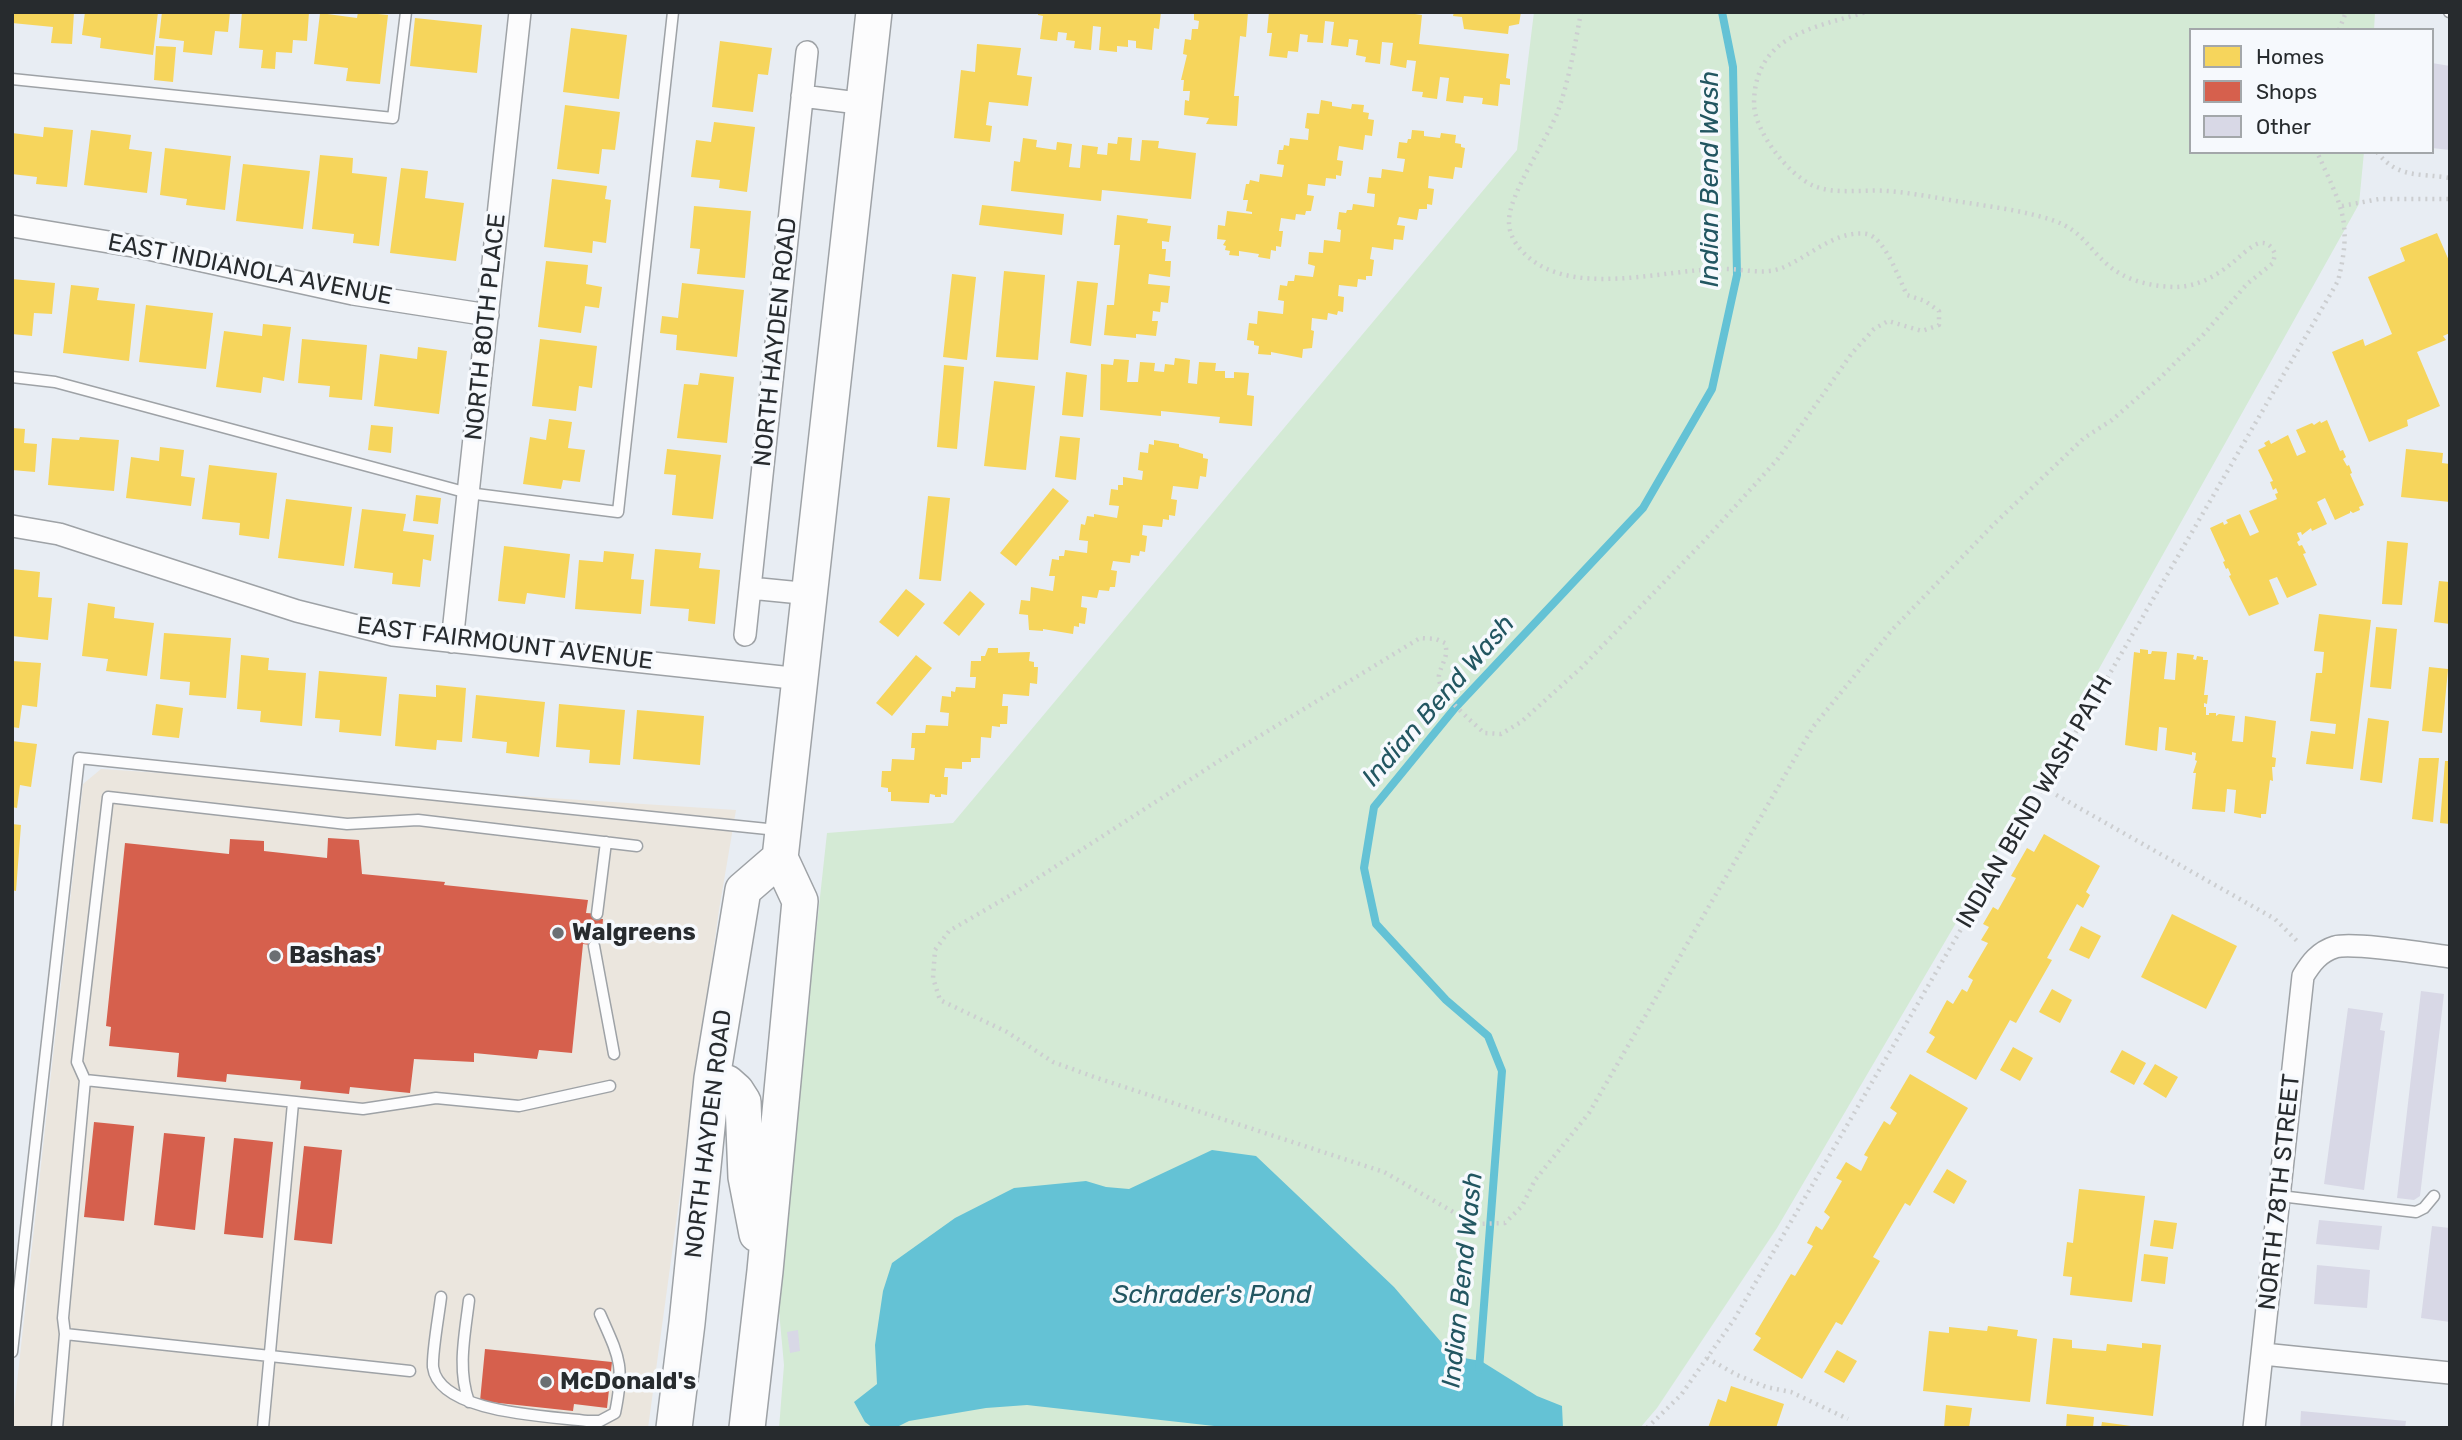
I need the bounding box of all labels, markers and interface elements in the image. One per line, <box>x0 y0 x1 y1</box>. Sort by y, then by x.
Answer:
legend <box>2189 28 2434 154</box>
text: Homes <box>2256 44 2324 69</box>
water label: Indian Bend Wash <box>1694 71 1726 287</box>
text: Shops <box>2256 79 2317 104</box>
text: Other <box>2256 114 2311 139</box>
street label: NORTH 80TH PLACE <box>460 212 512 442</box>
street label: NORTH HAYDEN ROAD <box>749 216 803 468</box>
street label: EAST INDIANOLA AVENUE <box>105 228 395 312</box>
water label: Indian Bend Wash <box>1356 609 1522 793</box>
street label: EAST FAIRMOUNT AVENUE <box>355 612 655 676</box>
street label: INDIAN BEND WASH PATH <box>1951 671 2119 933</box>
place label: Walgreens <box>572 919 696 947</box>
marker: Walgreens <box>550 925 566 941</box>
place label: Bashas' <box>289 942 382 970</box>
marker: Bashas' <box>267 948 283 964</box>
street label: NORTH HAYDEN ROAD <box>679 1008 739 1260</box>
street label: NORTH 78TH STREET <box>2253 1073 2307 1311</box>
water label: Indian Bend Wash <box>1436 1171 1490 1389</box>
water label: Schrader's Pond <box>1112 1279 1312 1311</box>
place label: McDonald's <box>560 1368 696 1396</box>
marker: McDonald's <box>538 1374 554 1390</box>

